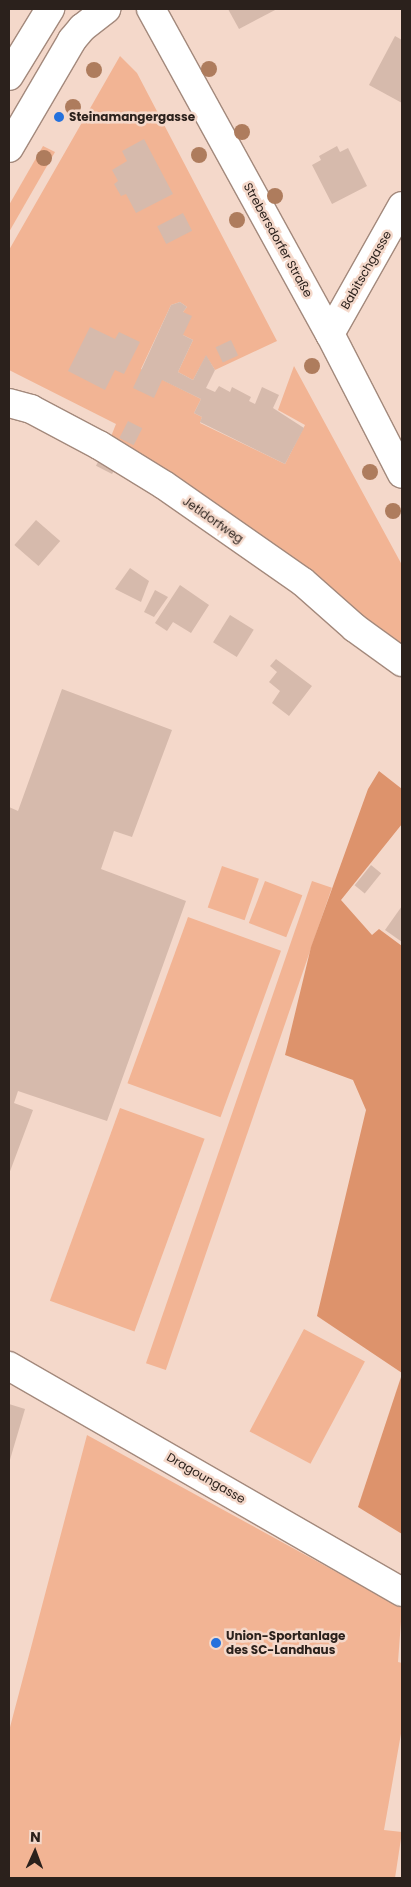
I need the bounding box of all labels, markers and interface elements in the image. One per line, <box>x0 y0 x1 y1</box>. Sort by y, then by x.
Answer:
place label: Steinamangergasse <box>69 110 195 124</box>
marker: Steinamangergasse <box>53 111 65 123</box>
street label: Strebersdorfer Straße <box>241 180 315 300</box>
street label: Babitschgasse <box>338 228 394 312</box>
street label: Jetldorfweg <box>180 494 246 546</box>
street label: Dragoungasse <box>164 1450 248 1506</box>
place label: Union-Sportanlage des SC-Landhaus <box>226 1629 345 1657</box>
marker: Union-Sportanlage des SC-Landhaus <box>210 1637 222 1649</box>
north arrow <box>10 1827 60 1877</box>
text: N <box>30 1827 41 1847</box>

